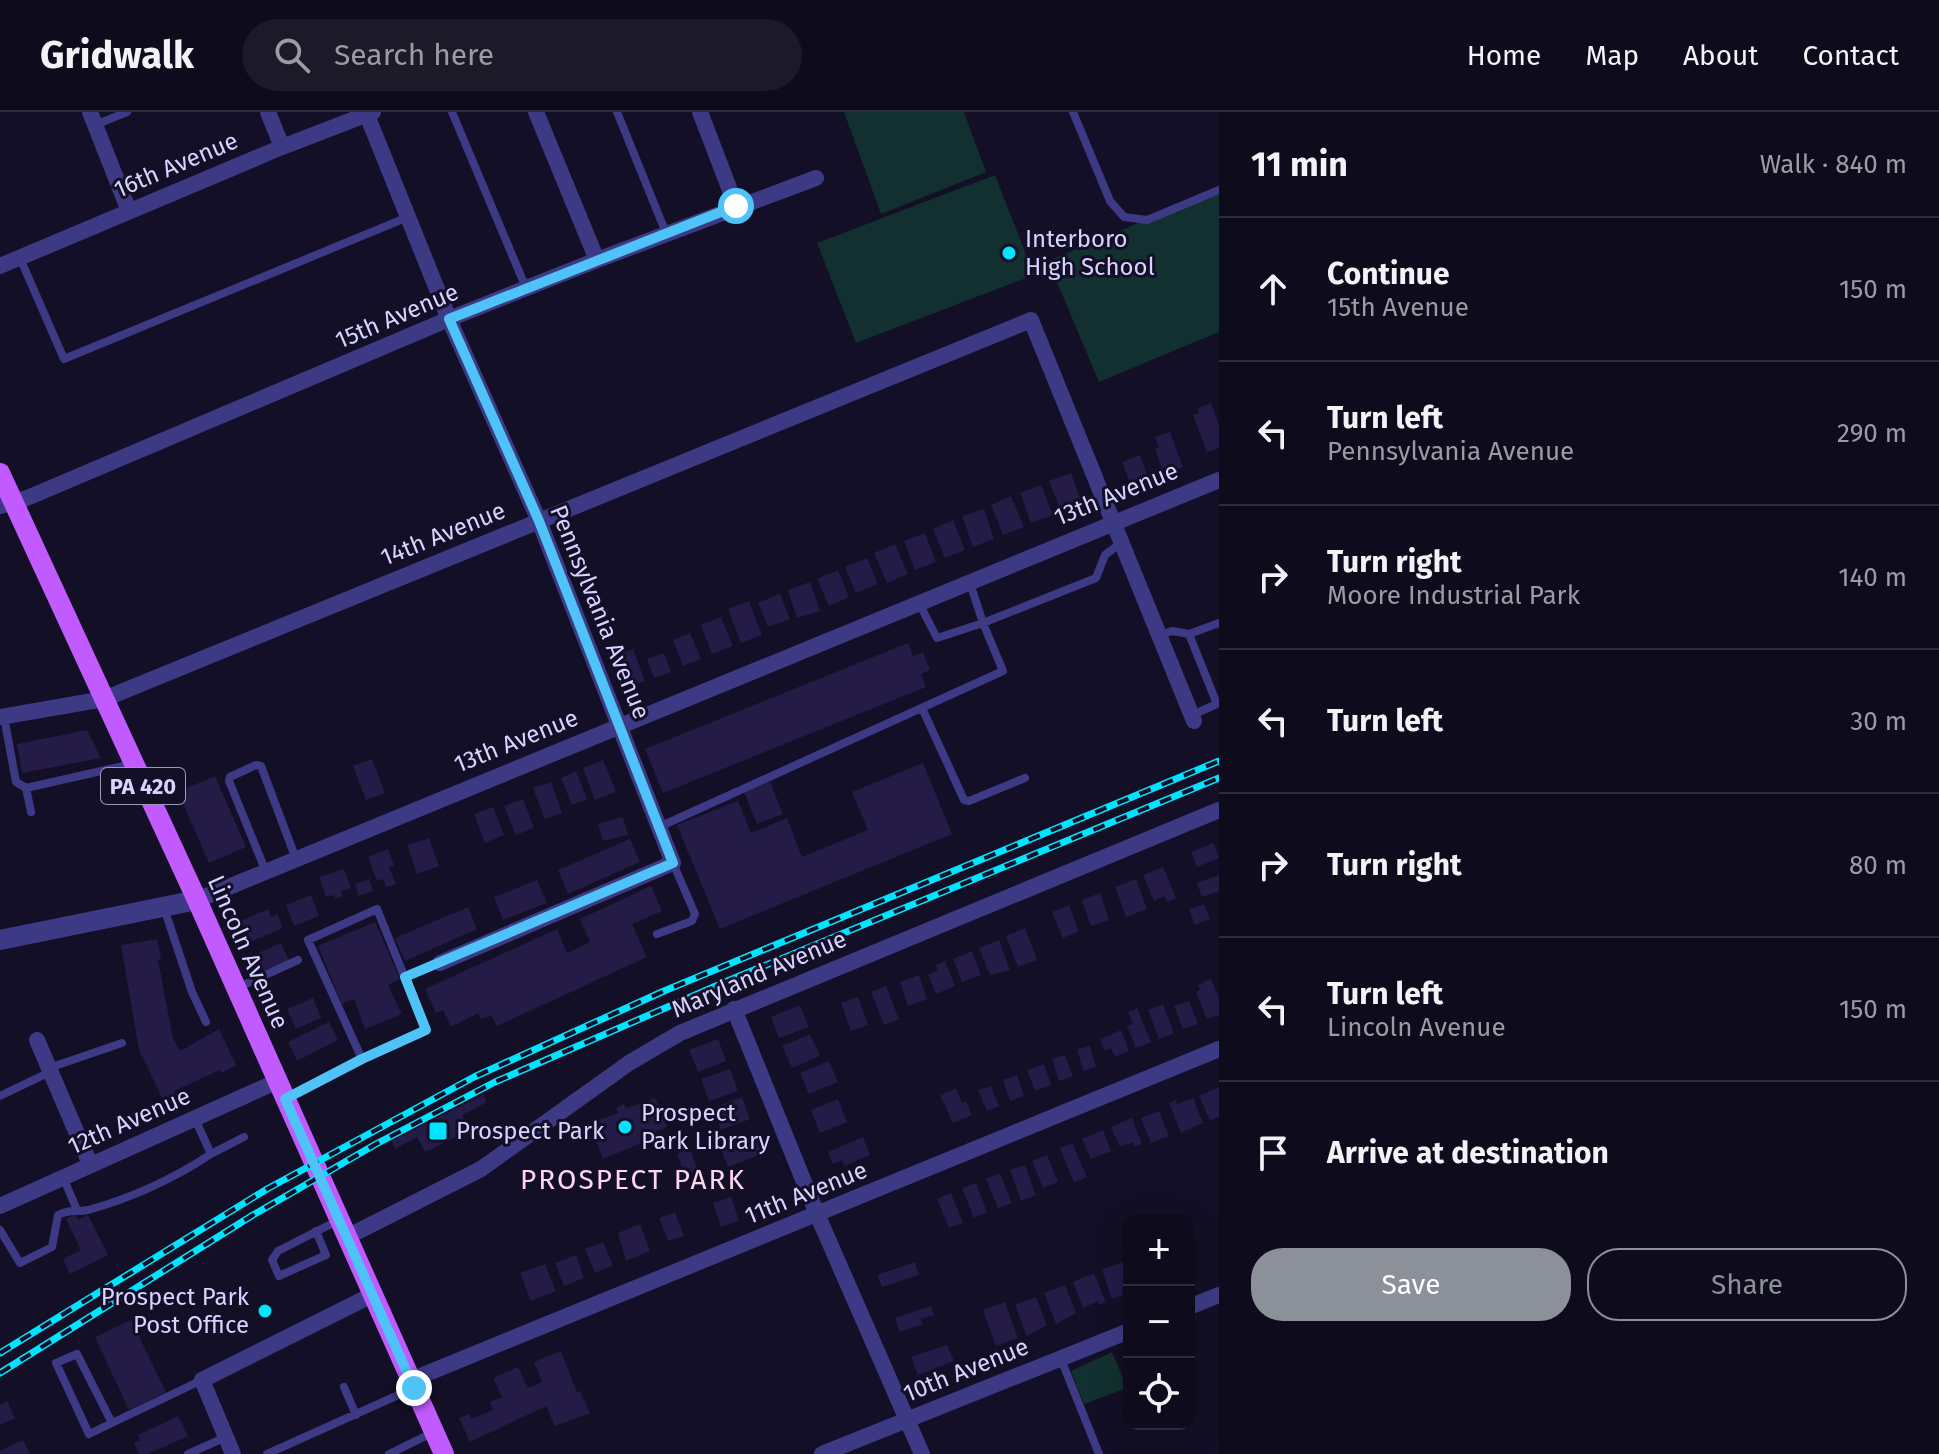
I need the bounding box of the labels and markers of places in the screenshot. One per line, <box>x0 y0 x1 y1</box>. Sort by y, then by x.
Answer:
place label: Interboro High School <box>1025 225 1155 281</box>
marker: Interboro High School <box>1000 244 1018 262</box>
place label: Prospect Park Library <box>641 1099 770 1155</box>
place label: Prospect Park <box>456 1117 605 1145</box>
marker: Prospect Park Library <box>616 1118 634 1136</box>
marker: Prospect Park <box>427 1120 449 1142</box>
place label: Prospect Park Post Office <box>101 1283 250 1339</box>
marker: Prospect Park Post Office <box>256 1302 274 1320</box>

